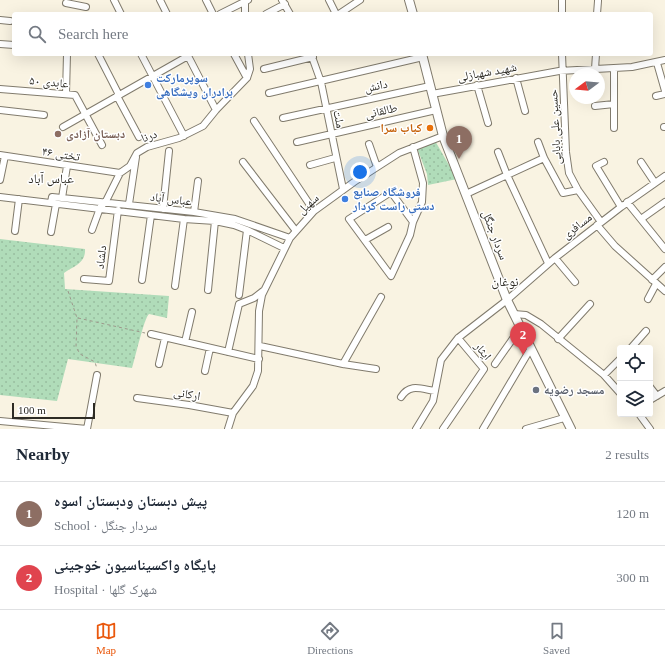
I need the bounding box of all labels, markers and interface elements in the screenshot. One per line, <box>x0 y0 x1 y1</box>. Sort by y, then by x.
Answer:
search box <box>12 12 653 56</box>
icon: search <box>26 23 48 45</box>
text: Search here <box>58 26 128 42</box>
street label: شهید شهبازلی <box>456 60 518 84</box>
north arrow <box>569 68 605 104</box>
place label: سوپرمارکت برادران ویشگاهی <box>156 71 233 100</box>
street label: عابدی ۵۰ <box>29 73 69 91</box>
street label: دانش <box>363 77 389 95</box>
marker: سوپرمارکت برادران ویشگاهی <box>143 80 153 90</box>
street label: حسین علی بابایی <box>546 89 564 165</box>
street label: طالقانی <box>363 100 399 122</box>
street label: ملت <box>330 109 348 129</box>
place label: کباب سرا <box>381 121 423 135</box>
marker: کباب سرا <box>425 123 435 133</box>
pin: 1 <box>446 126 472 159</box>
place label: دبستان آزادی <box>66 127 125 142</box>
street label: درنا <box>139 127 159 145</box>
marker: دبستان آزادی <box>53 129 63 139</box>
street label: تختی ۴۶ <box>41 144 82 164</box>
your location <box>350 162 370 182</box>
district label: عباس آباد <box>28 171 74 187</box>
place label: فروشگاه صنایع دستی راست کردار <box>352 185 435 214</box>
street label: عباس آباد <box>149 189 193 209</box>
street label: سهیل <box>294 191 322 217</box>
marker: فروشگاه صنایع دستی راست کردار <box>340 194 350 204</box>
street label: سردار جنگل <box>479 208 511 262</box>
street label: مسافری <box>559 210 595 242</box>
street label: دلشاد <box>93 244 109 270</box>
district label: نوغان <box>491 274 519 290</box>
pin: 2 <box>510 322 536 355</box>
street label: ایثار <box>471 338 494 363</box>
map controls <box>617 345 653 417</box>
button: locate <box>617 345 653 381</box>
button: layers <box>617 381 653 417</box>
place label: مسجد رضویه <box>544 383 605 397</box>
street label: ارکانی <box>172 385 202 403</box>
marker: مسجد رضویه <box>531 385 541 395</box>
scale bar <box>12 401 95 420</box>
text: 100 m <box>18 404 46 416</box>
text: Nearby <box>16 445 70 464</box>
text: 2 results <box>605 447 649 462</box>
text: پیش دبستان ودبستان اسوه <box>54 493 207 509</box>
text: 1 <box>26 506 32 521</box>
text: 120 m <box>616 506 649 521</box>
text: School · سردار جنگل <box>54 518 157 533</box>
text: پایگاه واکسیناسیون خوجینی <box>54 557 216 573</box>
text: 2 <box>26 570 32 585</box>
text: 300 m <box>616 570 649 585</box>
text: Hospital · شهرک گلها <box>54 582 157 597</box>
tab: Map <box>95 620 117 656</box>
tab: Directions <box>307 620 353 656</box>
tab: Saved <box>543 620 570 656</box>

